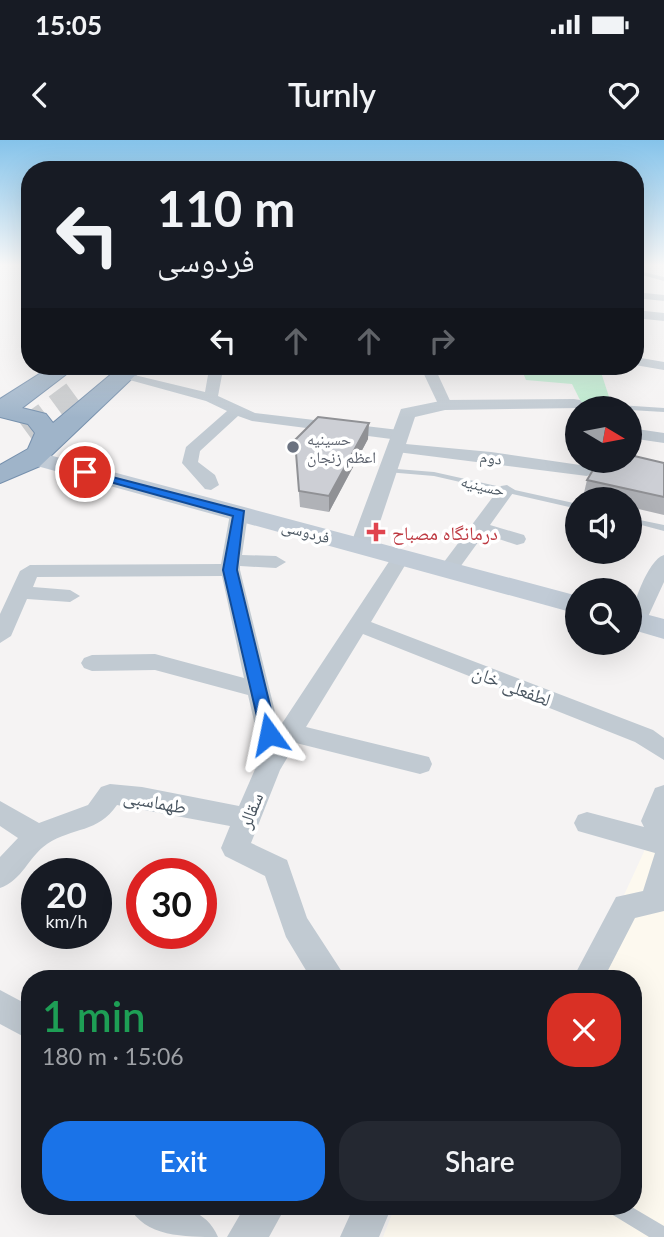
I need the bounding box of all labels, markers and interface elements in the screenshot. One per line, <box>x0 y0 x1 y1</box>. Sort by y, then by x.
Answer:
text: 15:05 <box>35 9 102 41</box>
text: Turnly <box>288 75 376 114</box>
icon: back <box>21 76 59 114</box>
icon: heart <box>605 76 643 114</box>
text: 110 m <box>157 179 295 237</box>
icon: left <box>42 189 133 280</box>
text: فردوسی <box>157 240 255 279</box>
icon: left <box>204 322 242 360</box>
icon: ahead <box>277 322 315 360</box>
icon: ahead <box>350 322 388 360</box>
icon: right <box>423 322 461 360</box>
north arrow <box>565 396 642 472</box>
map controls <box>565 396 642 655</box>
place label: حسینیه اعظم زنجان <box>307 429 376 468</box>
marker: حسینیه اعظم زنجان <box>285 439 301 455</box>
pin <box>55 442 115 502</box>
street label: دوم <box>479 446 503 470</box>
icon: arrive <box>66 453 104 491</box>
street label: حسینیه <box>459 471 507 499</box>
button: sound <box>565 487 642 564</box>
street label: فردوسی <box>279 516 332 548</box>
place label: درمانگاه مصباح <box>392 521 498 545</box>
marker: درمانگاه مصباح <box>366 522 386 542</box>
button: search <box>565 578 642 655</box>
street label: لطفعلی خان <box>469 660 554 711</box>
position arrow <box>232 697 306 771</box>
street label: طهماسبی <box>122 784 188 819</box>
street label: سقالر <box>232 789 268 832</box>
speed limit sign: 30 <box>126 858 217 949</box>
text: 20 <box>46 873 87 915</box>
text: km/h <box>45 910 88 932</box>
text: 1 min <box>42 991 146 1041</box>
button: close <box>547 993 621 1067</box>
text: 180 m · 15:06 <box>42 1042 184 1070</box>
button: Exit <box>42 1121 325 1201</box>
button: Share <box>339 1121 621 1201</box>

